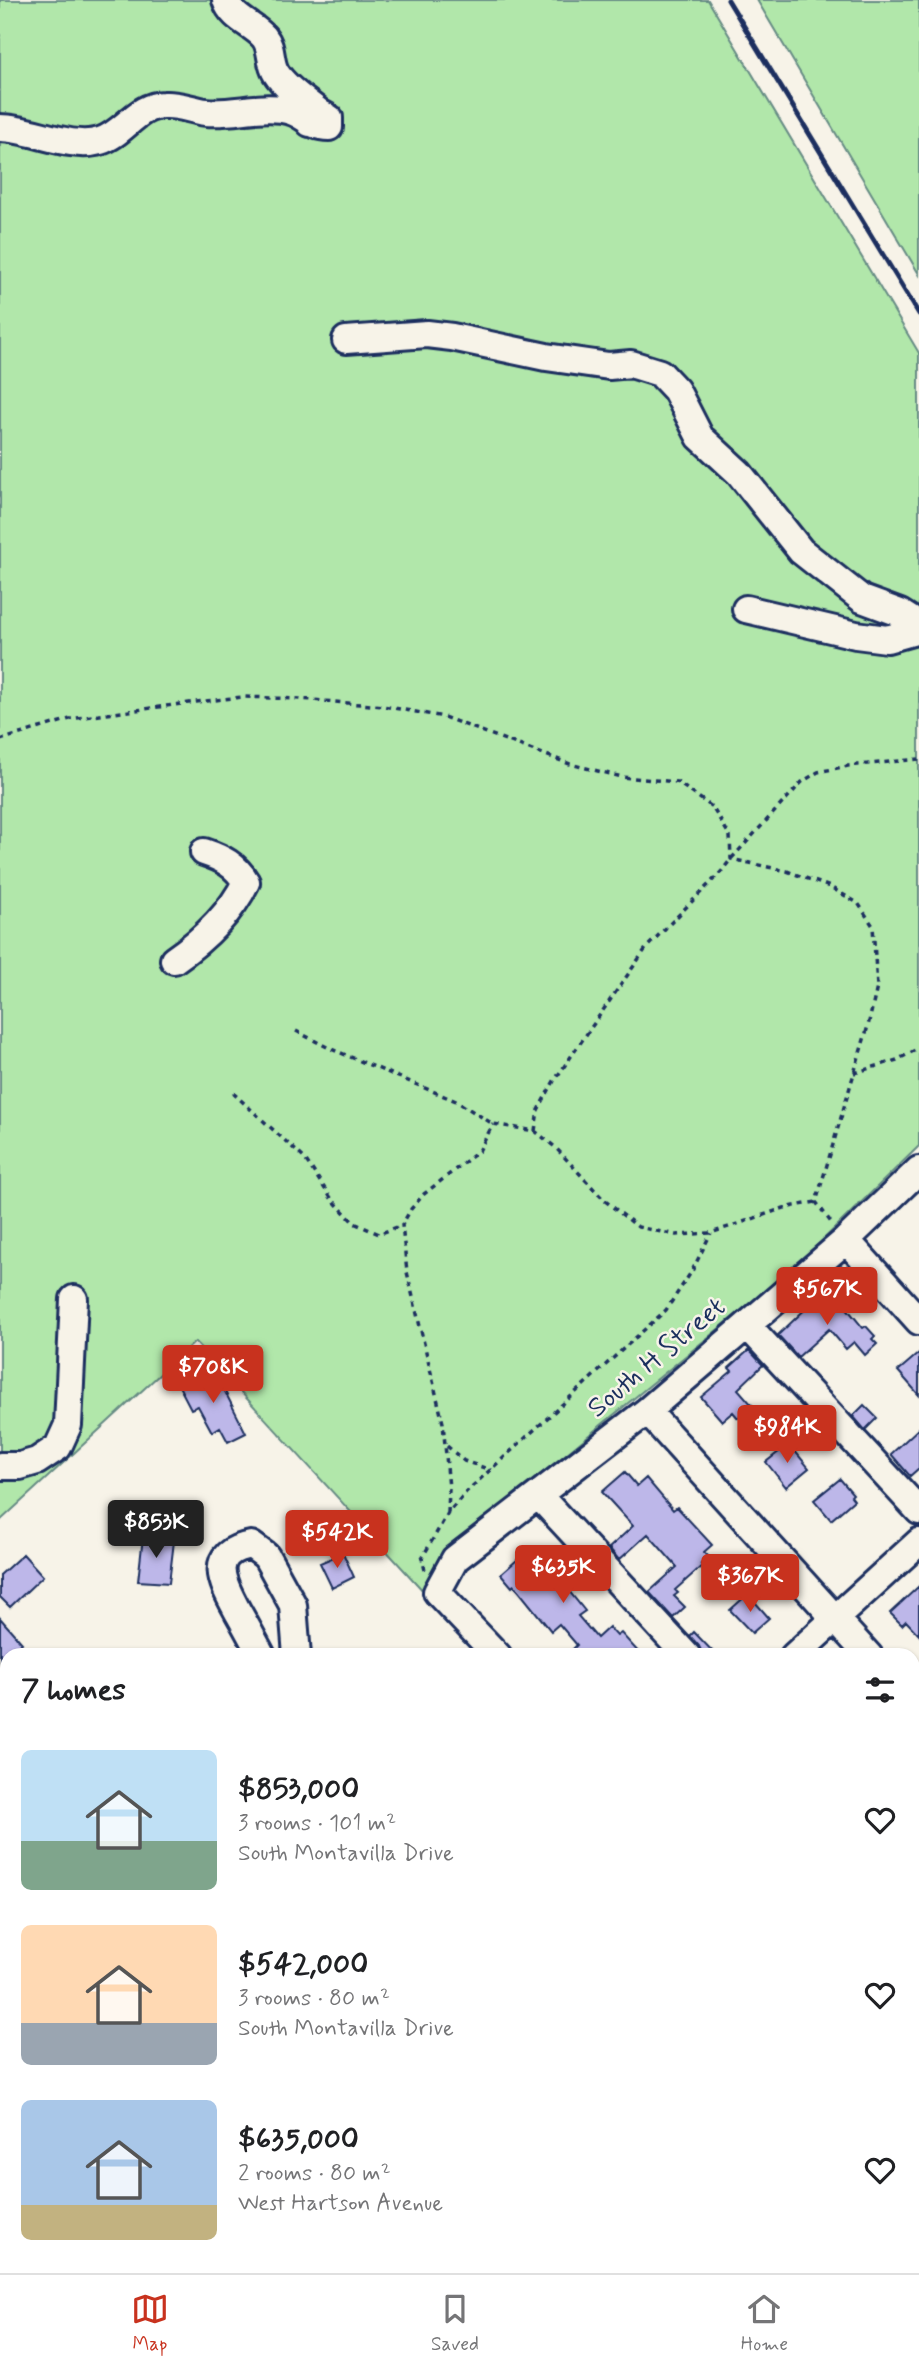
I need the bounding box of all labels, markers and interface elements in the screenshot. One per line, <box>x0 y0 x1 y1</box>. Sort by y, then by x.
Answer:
pin: $567K <box>778 1268 876 1327</box>
text: $567K <box>792 1275 862 1305</box>
street label: South H Street <box>580 1289 734 1427</box>
pin: $708K <box>164 1346 262 1405</box>
text: $708K <box>178 1353 248 1383</box>
pin: $984K <box>738 1406 836 1465</box>
text: $984K <box>753 1413 821 1443</box>
pin: $853K <box>107 1500 205 1560</box>
text: $853K <box>124 1508 188 1538</box>
pin: $542K <box>288 1510 386 1570</box>
text: $542K <box>301 1518 373 1548</box>
pin: $635K <box>514 1546 612 1605</box>
text: $635K <box>531 1553 595 1583</box>
pin: $367K <box>701 1554 799 1614</box>
text: $367K <box>717 1562 783 1592</box>
text: 7 homes <box>21 1671 126 1710</box>
icon: filters <box>861 1671 899 1709</box>
text: $853,000 <box>238 1770 359 1809</box>
icon: home <box>77 1778 161 1862</box>
icon: heart <box>861 1801 899 1839</box>
text: 3 rooms · 101 m² <box>238 1809 396 1839</box>
text: South Montavilla Drive <box>238 1839 454 1869</box>
text: $542,000 <box>238 1945 368 1984</box>
icon: home <box>77 1953 161 2037</box>
icon: heart <box>861 1976 899 2014</box>
text: 3 rooms · 80 m² <box>238 1984 390 2014</box>
text: South Montavilla Drive <box>238 2014 454 2044</box>
text: $635,000 <box>238 2120 359 2159</box>
icon: home <box>77 2128 161 2212</box>
icon: heart <box>861 2151 899 2189</box>
text: 2 rooms · 80 m² <box>238 2159 391 2189</box>
text: West Hartson Avenue <box>238 2189 443 2219</box>
tab: Map <box>131 2290 169 2357</box>
tab: Saved <box>431 2290 479 2357</box>
tab: Home <box>741 2290 788 2357</box>

